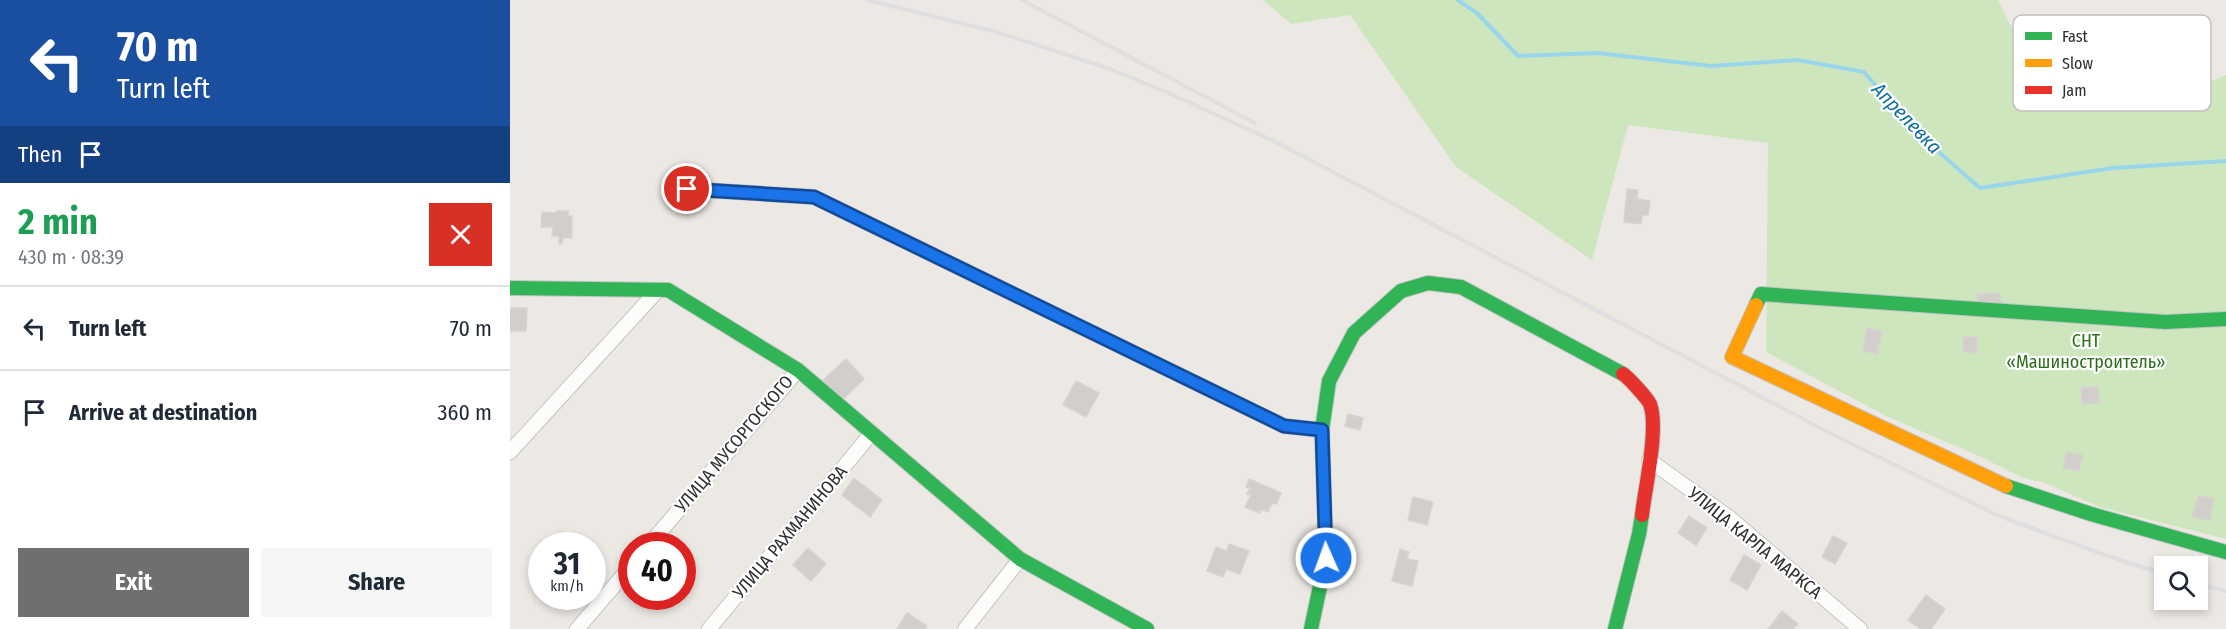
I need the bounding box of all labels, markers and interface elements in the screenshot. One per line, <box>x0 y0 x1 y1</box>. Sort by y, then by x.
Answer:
legend <box>2013 15 2211 111</box>
text: 70 m <box>117 22 198 72</box>
icon: left <box>18 24 96 102</box>
text: Fast <box>2062 27 2089 46</box>
text: Slow <box>2062 54 2093 73</box>
text: Turn left <box>117 73 210 105</box>
water label: Апрелевка <box>1866 77 1947 159</box>
text: Jam <box>2062 81 2087 100</box>
icon: arrive <box>74 138 107 171</box>
text: Then <box>18 141 62 168</box>
pin <box>661 163 712 214</box>
icon: arrive <box>670 172 703 205</box>
text: 2 min <box>18 200 98 244</box>
button: close <box>429 203 492 266</box>
text: 430 m · 08:39 <box>18 245 124 269</box>
icon: left <box>18 312 51 345</box>
text: Turn left <box>69 315 147 342</box>
text: 70 m <box>450 315 492 342</box>
park label: СНТ «Машиностроитель» <box>2006 330 2166 373</box>
street label: УЛИЦА МУСОРГОСКОГО <box>670 371 798 518</box>
icon: arrive <box>18 396 51 429</box>
text: Arrive at destination <box>69 399 257 426</box>
text: 360 m <box>438 399 492 426</box>
street label: УЛИЦА РАХМАНИНОВА <box>727 461 852 604</box>
street label: УЛИЦА КАРЛА МАРКСА <box>1683 482 1827 604</box>
position arrow <box>1294 526 1358 590</box>
speed limit sign: 40 <box>618 532 696 610</box>
text: 31 <box>554 546 580 582</box>
button: Exit <box>18 548 249 617</box>
button: Share <box>261 548 492 617</box>
map controls <box>2154 556 2208 610</box>
button: search <box>2154 556 2208 610</box>
text: km/h <box>550 577 584 595</box>

